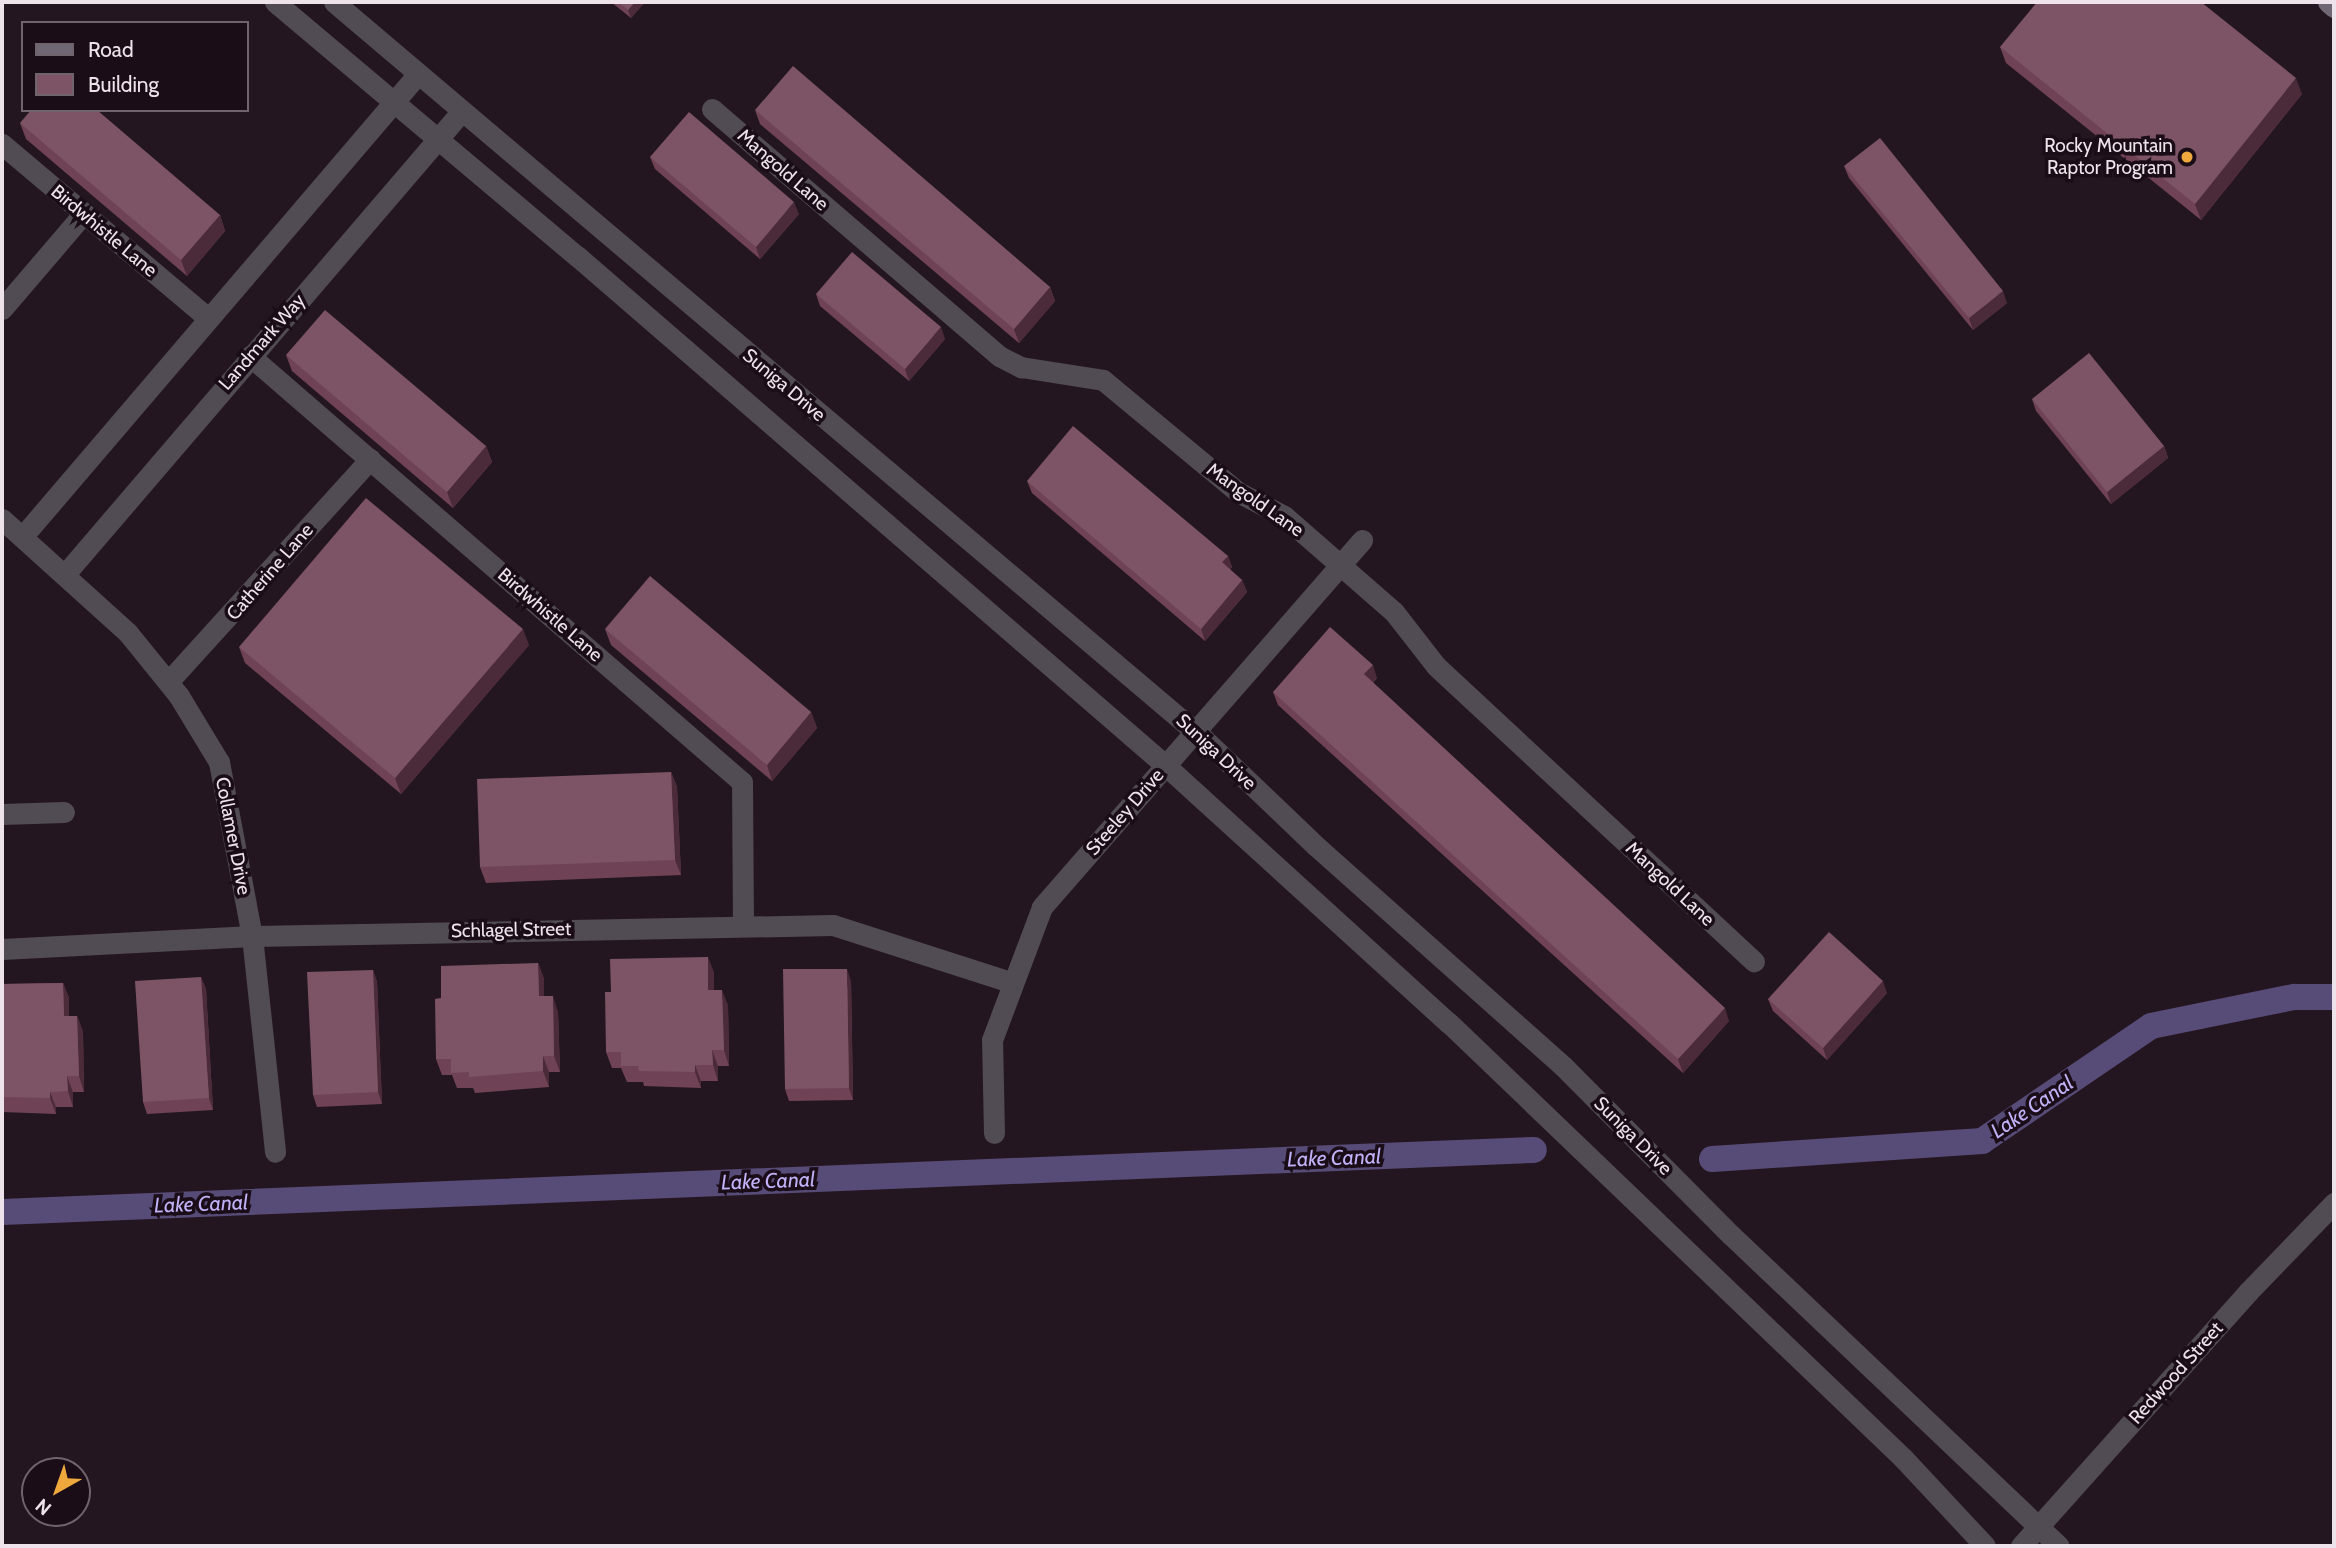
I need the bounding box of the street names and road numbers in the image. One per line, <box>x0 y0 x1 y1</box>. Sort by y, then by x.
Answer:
street label: Mangold Lane <box>733 124 833 216</box>
street label: Birdwhistle Lane <box>46 180 162 282</box>
street label: Landmark Way <box>214 289 310 395</box>
street label: Suniga Drive <box>738 344 830 426</box>
street label: Mangold Lane <box>1202 458 1308 542</box>
street label: Catherine Lane <box>222 519 318 625</box>
street label: Birdwhistle Lane <box>493 563 607 667</box>
street label: Suniga Drive <box>1171 709 1261 795</box>
street label: Steeley Drive <box>1081 764 1169 860</box>
street label: Collamer Drive <box>210 775 256 897</box>
street label: Mangold Lane <box>1621 837 1719 931</box>
street label: Schlagel Street <box>451 918 571 942</box>
street label: Suniga Drive <box>1589 1092 1677 1180</box>
street label: Redwood Street <box>2124 1317 2228 1429</box>

